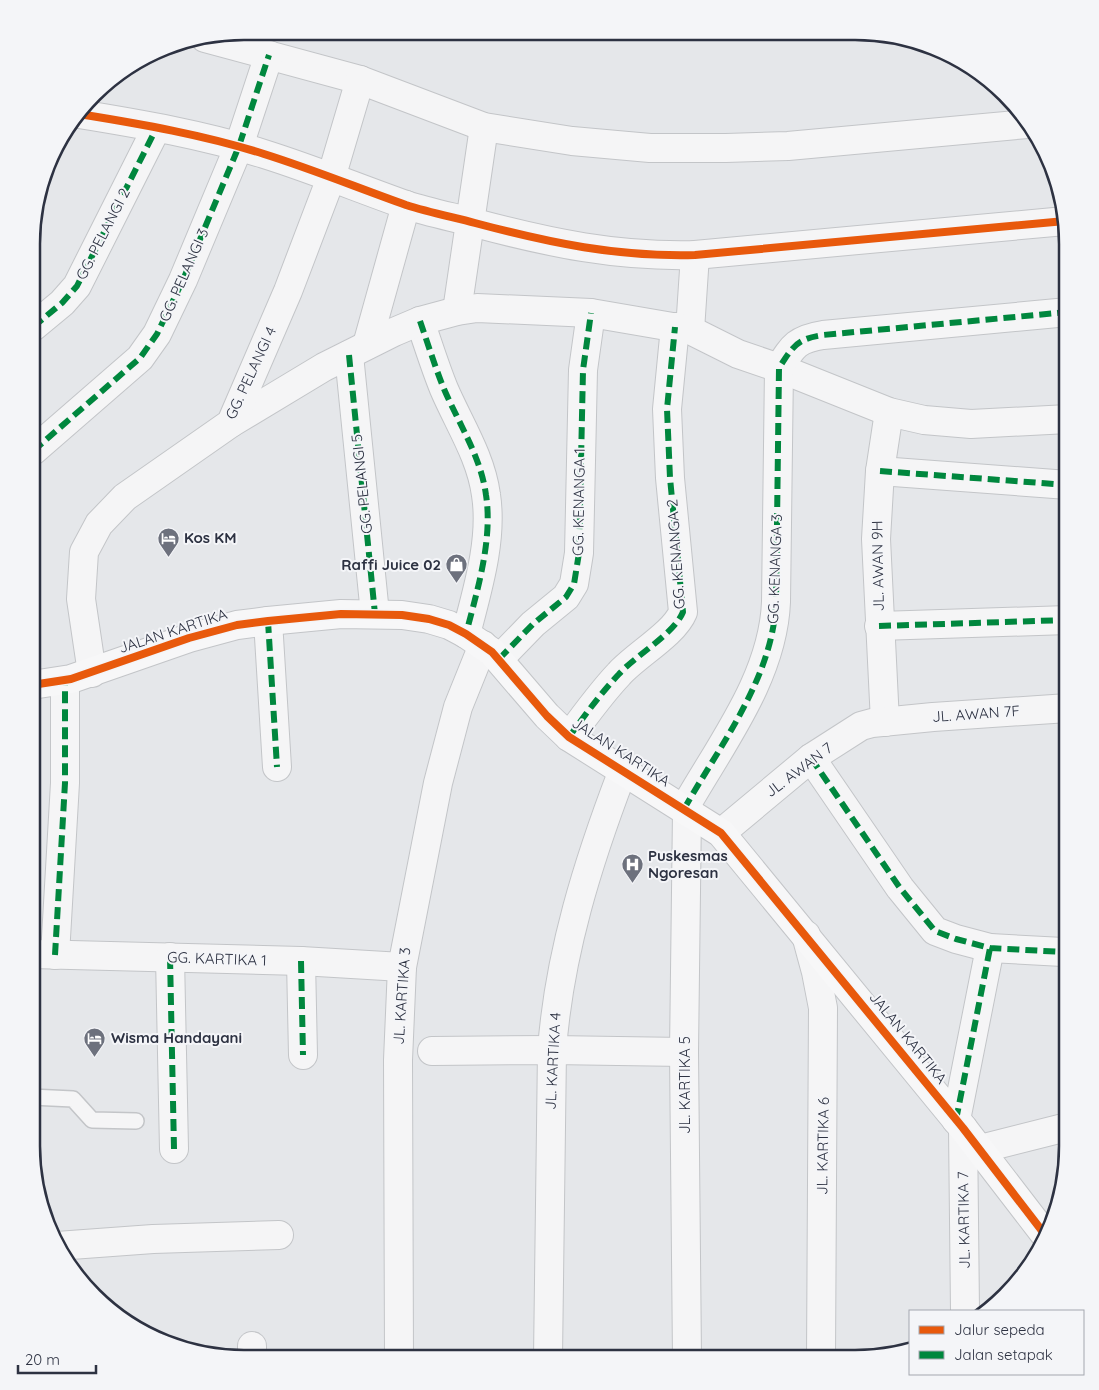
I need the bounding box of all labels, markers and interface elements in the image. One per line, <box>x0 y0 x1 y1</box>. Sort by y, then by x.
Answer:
street label: GG. PELANGI 2 <box>71 185 134 283</box>
street label: GG. PELANGI 3 <box>155 225 213 324</box>
street label: GG. PELANGI 4 <box>221 323 280 422</box>
street label: GG. PELANGI 5 <box>347 433 376 535</box>
street label: GG. KENANGA 1 <box>568 448 589 556</box>
street label: GG. KENANGA 2 <box>662 498 689 610</box>
street label: GG. KENANGA 3 <box>763 514 786 624</box>
street label: JL. AWAN 9H <box>867 520 888 612</box>
hotel icon: Kos KM <box>156 526 180 557</box>
place label: Kos KM <box>184 528 236 547</box>
shop icon: Raffi Juice 02 <box>445 553 469 584</box>
place label: Raffi Juice 02 <box>341 555 441 574</box>
street label: JALAN KARTIKA <box>116 604 230 657</box>
street label: JL. AWAN 7F <box>932 701 1020 726</box>
street label: JALAN KARTIKA <box>569 713 674 790</box>
street label: JL. AWAN 7 <box>761 738 836 801</box>
place label: Puskesmas Ngoresan <box>648 846 728 882</box>
hospital icon: Puskesmas Ngoresan <box>620 853 644 884</box>
street label: JL. KARTIKA 3 <box>389 946 414 1045</box>
street label: GG. KARTIKA 1 <box>167 947 267 970</box>
street label: JALAN KARTIKA <box>865 988 952 1088</box>
street label: JL. KARTIKA 4 <box>540 1012 565 1110</box>
hotel icon: Wisma Handayani <box>83 1026 107 1057</box>
place label: Wisma Handayani <box>111 1028 242 1047</box>
street label: JL. KARTIKA 5 <box>675 1036 694 1134</box>
street label: JL. KARTIKA 6 <box>812 1097 833 1195</box>
street label: JL. KARTIKA 7 <box>953 1171 974 1269</box>
legend <box>909 1310 1084 1375</box>
text: Jalur sepeda <box>954 1320 1045 1339</box>
scale bar <box>18 1342 95 1374</box>
text: Jalan setapak <box>954 1345 1053 1364</box>
text: 20 m <box>25 1350 60 1369</box>

